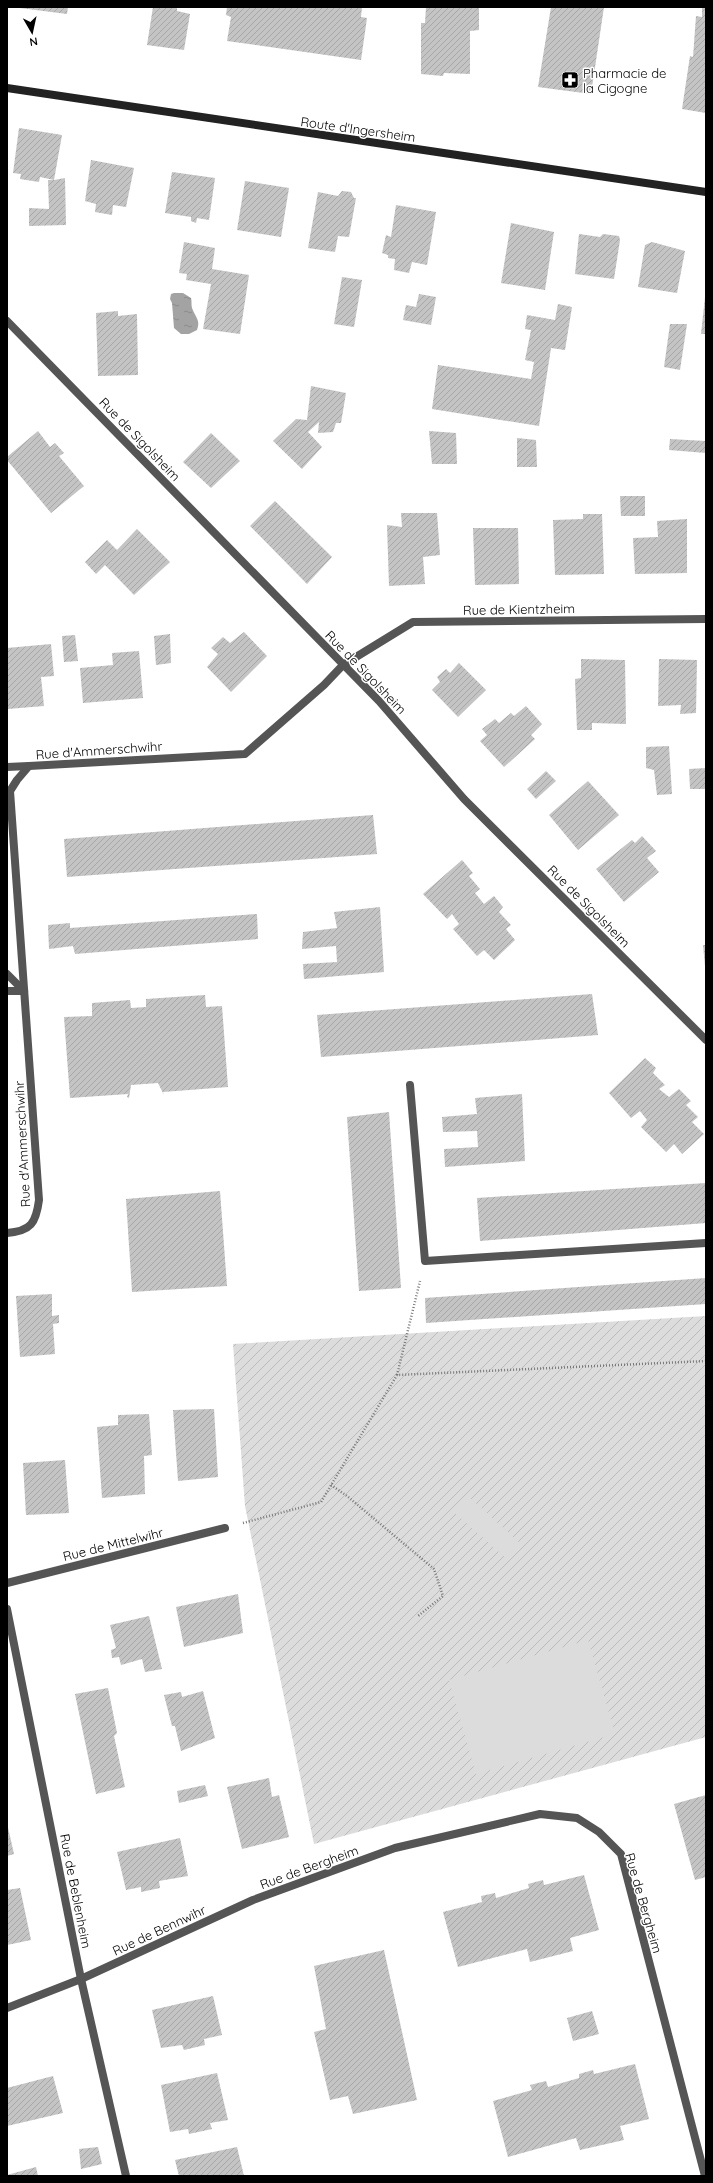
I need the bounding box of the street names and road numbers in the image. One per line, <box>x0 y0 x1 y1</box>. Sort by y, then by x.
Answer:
street label: Route d'Ingersheim <box>299 113 417 145</box>
street label: Rue de Sigolsheim <box>96 394 184 484</box>
street label: Rue de Kientzheim <box>463 600 575 618</box>
street label: Rue de Sigolsheim <box>322 627 410 717</box>
street label: Rue d'Ammerschwihr <box>35 738 163 762</box>
street label: Rue de Sigolsheim <box>544 861 634 951</box>
street label: Rue d'Ammerschwihr <box>11 1080 33 1208</box>
street label: Rue de Mittelwihr <box>61 1524 165 1564</box>
street label: Rue de Beblenheim <box>57 1832 95 1950</box>
street label: Rue de Bergheim <box>258 1842 360 1892</box>
street label: Rue de Bergheim <box>622 1851 666 1955</box>
street label: Rue de Bennwihr <box>110 1901 208 1959</box>

